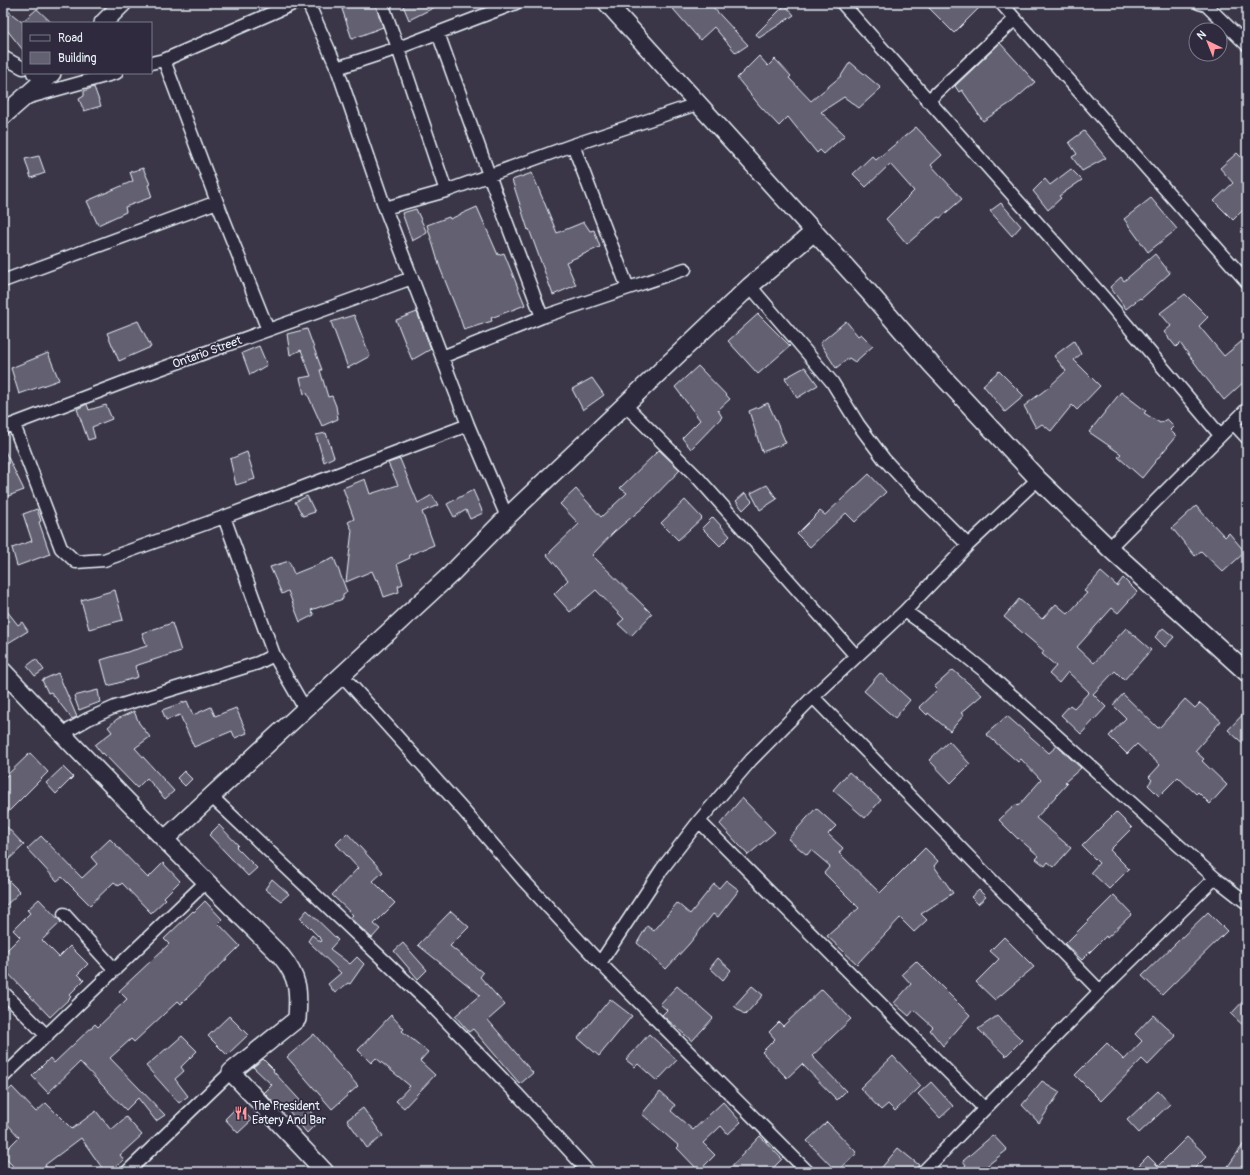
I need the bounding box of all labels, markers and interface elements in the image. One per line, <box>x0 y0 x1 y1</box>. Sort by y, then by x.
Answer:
legend <box>22 22 152 74</box>
north arrow <box>1188 22 1228 62</box>
text: N <box>1194 27 1209 42</box>
text: Road <box>58 31 83 46</box>
text: Building <box>58 51 97 66</box>
street label: Ontario Street <box>170 333 244 372</box>
place label: The President Eatery And Bar <box>252 1099 327 1128</box>
restaurant icon: The President Eatery And Bar <box>233 1105 249 1121</box>

